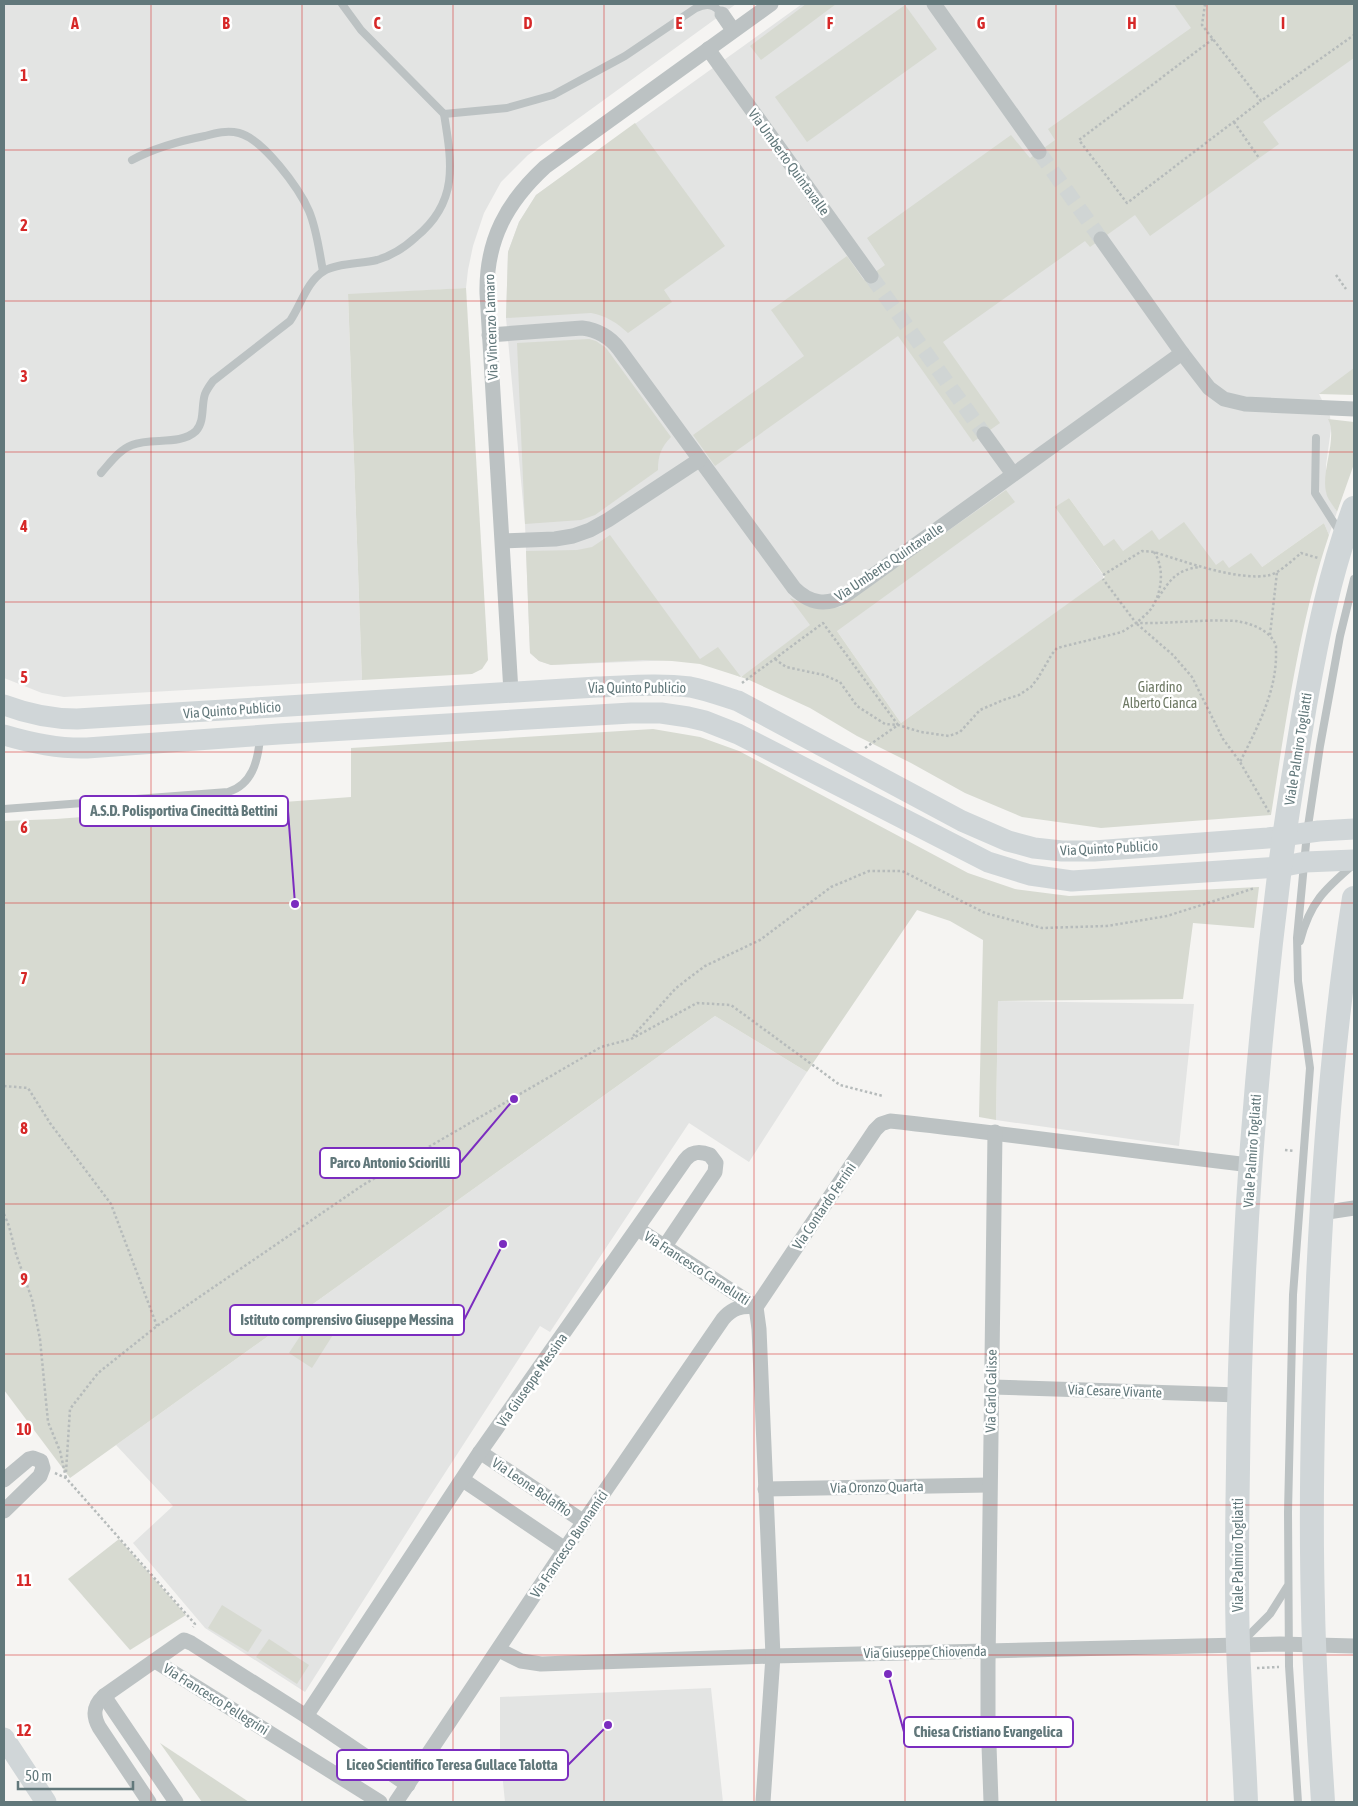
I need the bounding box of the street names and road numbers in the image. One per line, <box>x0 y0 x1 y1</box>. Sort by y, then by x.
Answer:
street label: Via Umberto Quintavalle <box>745 106 833 218</box>
street label: Via Vincenzo Lamaro <box>481 274 501 380</box>
street label: Via Umberto Quintavalle <box>832 520 946 604</box>
street label: Via Quinto Publicio <box>588 680 686 696</box>
street label: Viale Palmiro Togliatti <box>1281 692 1315 806</box>
street label: Via Quinto Publicio <box>183 699 281 721</box>
street label: Via Quinto Publicio <box>1060 837 1158 859</box>
street label: Viale Palmiro Togliatti <box>1240 1094 1264 1208</box>
street label: Via Contardo Ferrini <box>789 1160 859 1252</box>
street label: Via Francesco Carnelutti <box>641 1228 753 1308</box>
street label: Via Giuseppe Messina <box>494 1330 570 1430</box>
street label: Via Carlo Calisse <box>982 1349 1000 1433</box>
street label: Via Cesare Vivante <box>1068 1381 1162 1401</box>
street label: Via Leone Bolaffio <box>489 1454 575 1520</box>
street label: Via Oronzo Quarta <box>830 1478 924 1496</box>
street label: Via Francesco Buonamici <box>527 1487 611 1601</box>
street label: Viale Palmiro Togliatti <box>1230 1498 1246 1612</box>
street label: Via Giuseppe Chiovenda <box>863 1643 987 1661</box>
street label: Via Francesco Pellegrini <box>160 1660 272 1738</box>

